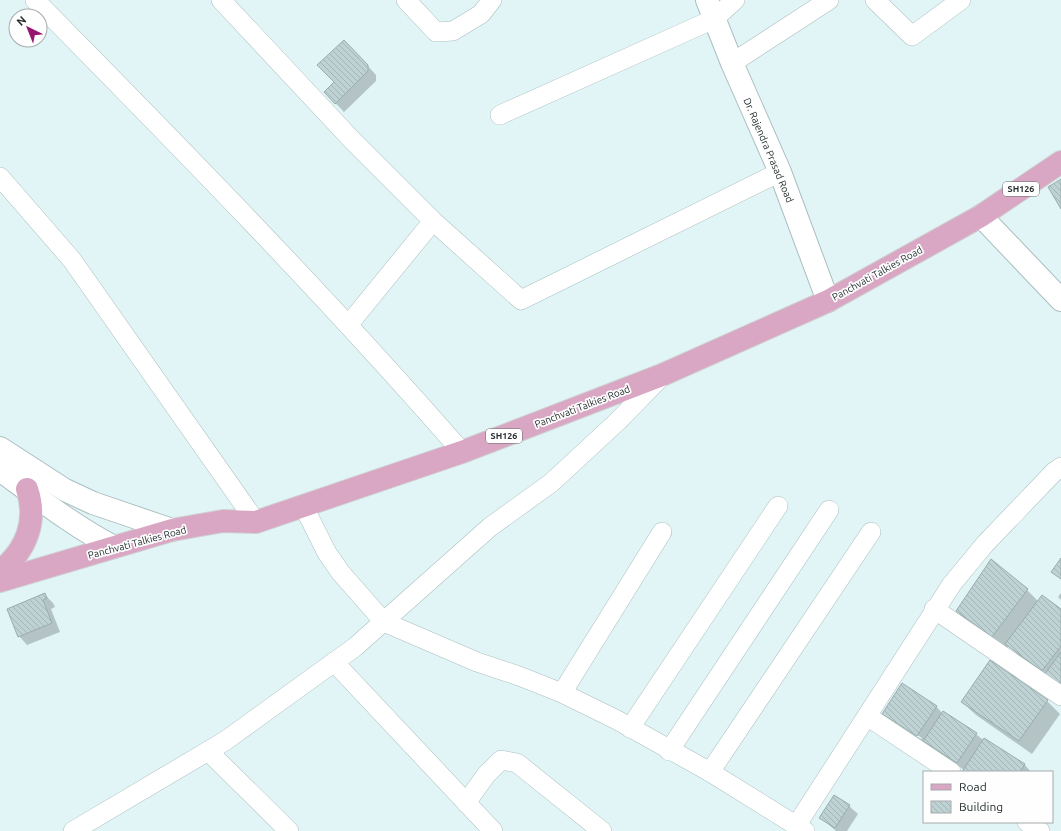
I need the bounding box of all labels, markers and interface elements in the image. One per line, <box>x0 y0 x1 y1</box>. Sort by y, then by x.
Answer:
north arrow <box>8 8 48 48</box>
text: N <box>14 13 28 28</box>
street label: Dr. Rajendra Prasad Road <box>741 96 796 204</box>
road number: SH126 <box>1003 182 1039 196</box>
street label: Panchvati Talkies Road <box>830 244 924 303</box>
street label: Panchvati Talkies Road <box>533 383 632 430</box>
road number: SH126 <box>486 429 522 443</box>
street label: Panchvati Talkies Road <box>87 524 188 561</box>
legend <box>923 771 1053 823</box>
text: Road <box>959 780 987 793</box>
text: Building <box>959 800 1003 813</box>

